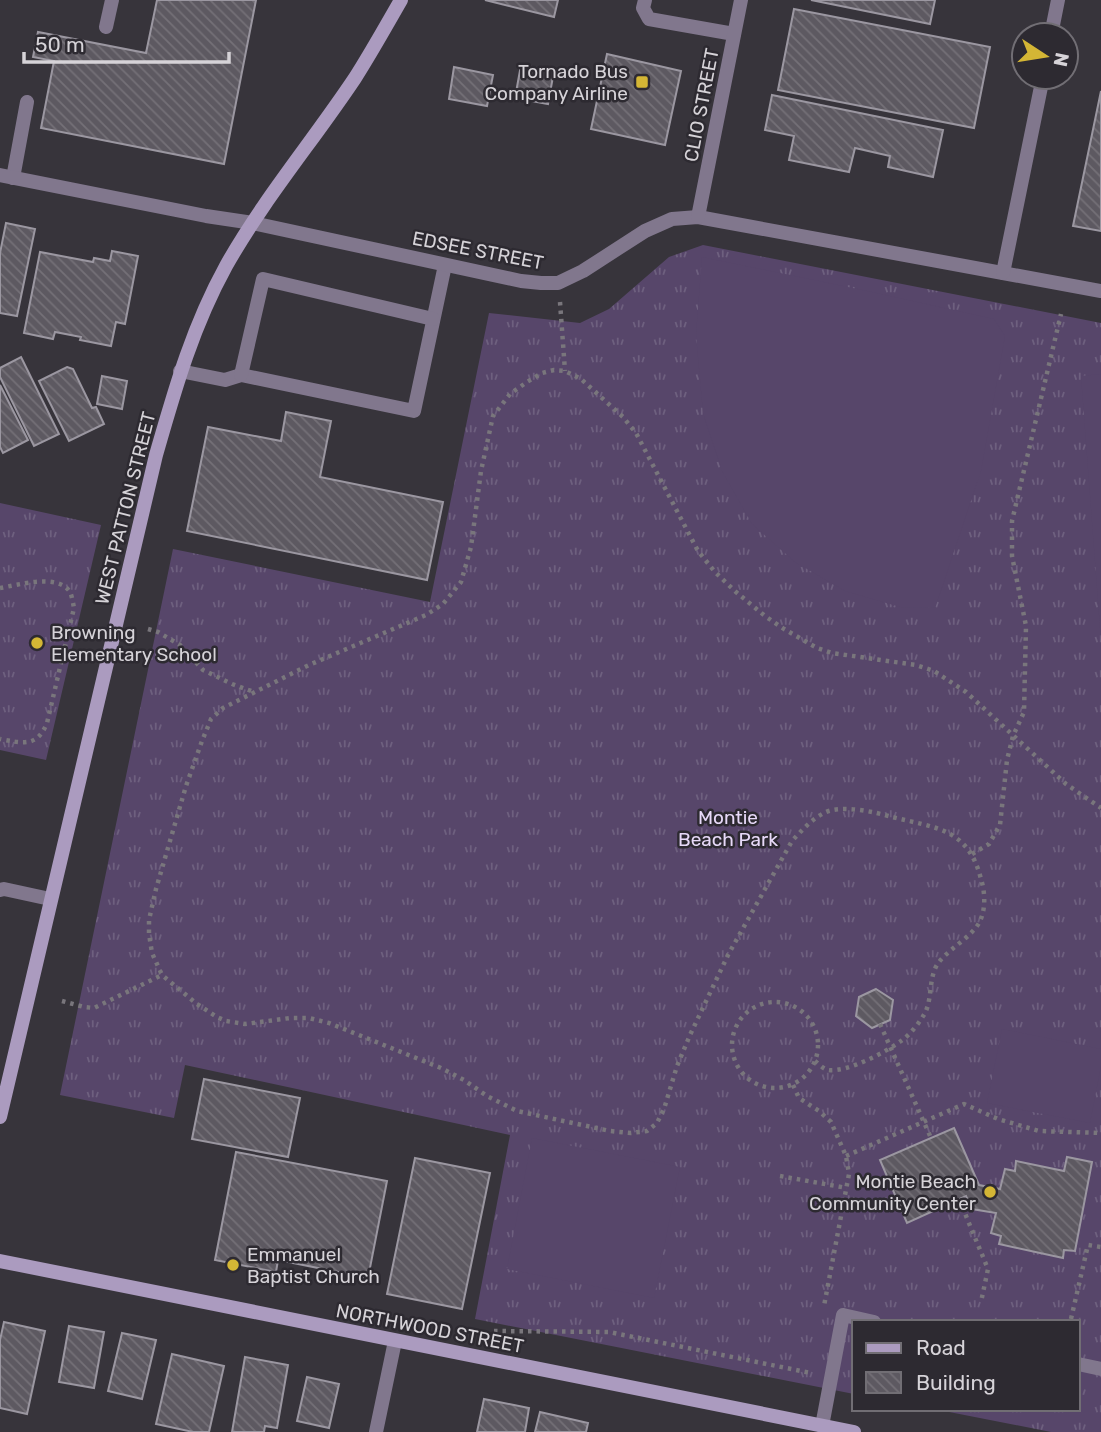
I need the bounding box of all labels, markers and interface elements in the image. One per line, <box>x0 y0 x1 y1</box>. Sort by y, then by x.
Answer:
scale bar <box>24 21 229 65</box>
north arrow <box>1010 21 1080 91</box>
text: 50 m <box>35 32 85 57</box>
street label: CLIO STREET <box>679 46 724 164</box>
text: N <box>1048 50 1074 69</box>
place label: Tornado Bus Company Airline <box>484 60 628 105</box>
marker: Tornado Bus Company Airline <box>634 74 650 90</box>
street label: EDSEE STREET <box>410 226 546 274</box>
street label: WEST PATTON STREET <box>90 409 161 607</box>
place label: Browning Elementary School <box>51 621 217 666</box>
marker: Browning Elementary School <box>29 635 45 651</box>
park label: Montie Beach Park <box>678 806 778 851</box>
place label: Montie Beach Community Center <box>809 1170 977 1215</box>
marker: Montie Beach Community Center <box>982 1184 998 1200</box>
place label: Emmanuel Baptist Church <box>247 1243 380 1288</box>
marker: Emmanuel Baptist Church <box>225 1257 241 1273</box>
street label: NORTHWOOD STREET <box>334 1299 526 1358</box>
legend <box>852 1320 1080 1411</box>
text: Road <box>916 1335 966 1360</box>
text: Building <box>916 1370 996 1395</box>

